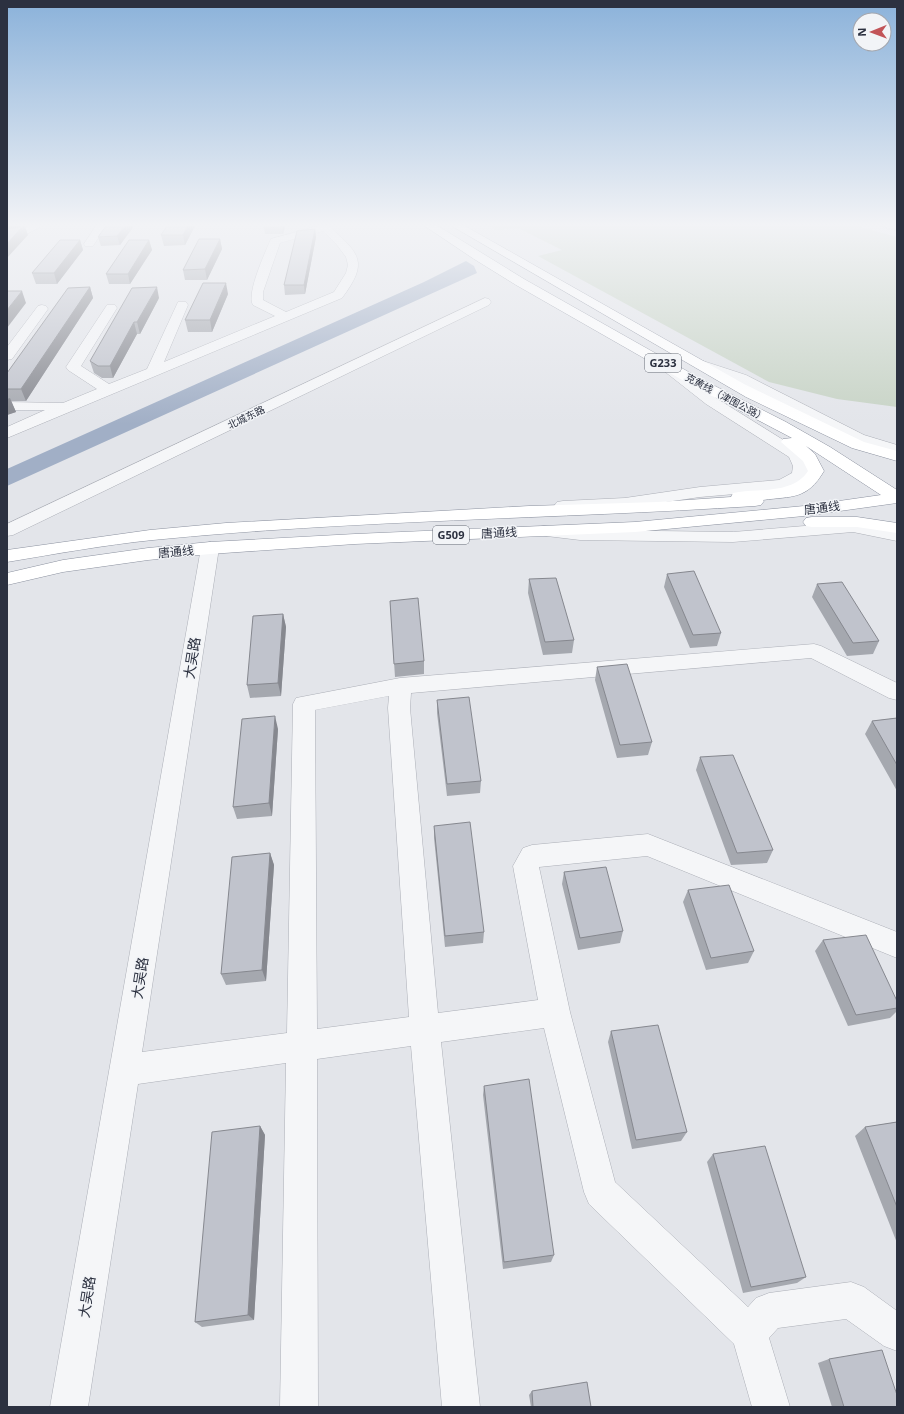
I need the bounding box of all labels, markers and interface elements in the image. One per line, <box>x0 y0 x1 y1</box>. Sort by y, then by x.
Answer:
north arrow <box>852 12 892 52</box>
text: N <box>854 28 869 37</box>
road number: G233 <box>645 354 681 372</box>
street label: 克黄线（津围公路） <box>683 370 769 424</box>
street label: 北城东路 <box>225 402 267 432</box>
street label: 唐通线 <box>803 497 841 518</box>
street label: 唐通线 <box>481 523 517 542</box>
road number: G509 <box>433 526 469 544</box>
street label: 唐通线 <box>157 541 195 562</box>
street label: 大吴路 <box>179 636 204 680</box>
street label: 大吴路 <box>127 956 152 1000</box>
street label: 大吴路 <box>74 1275 99 1319</box>

